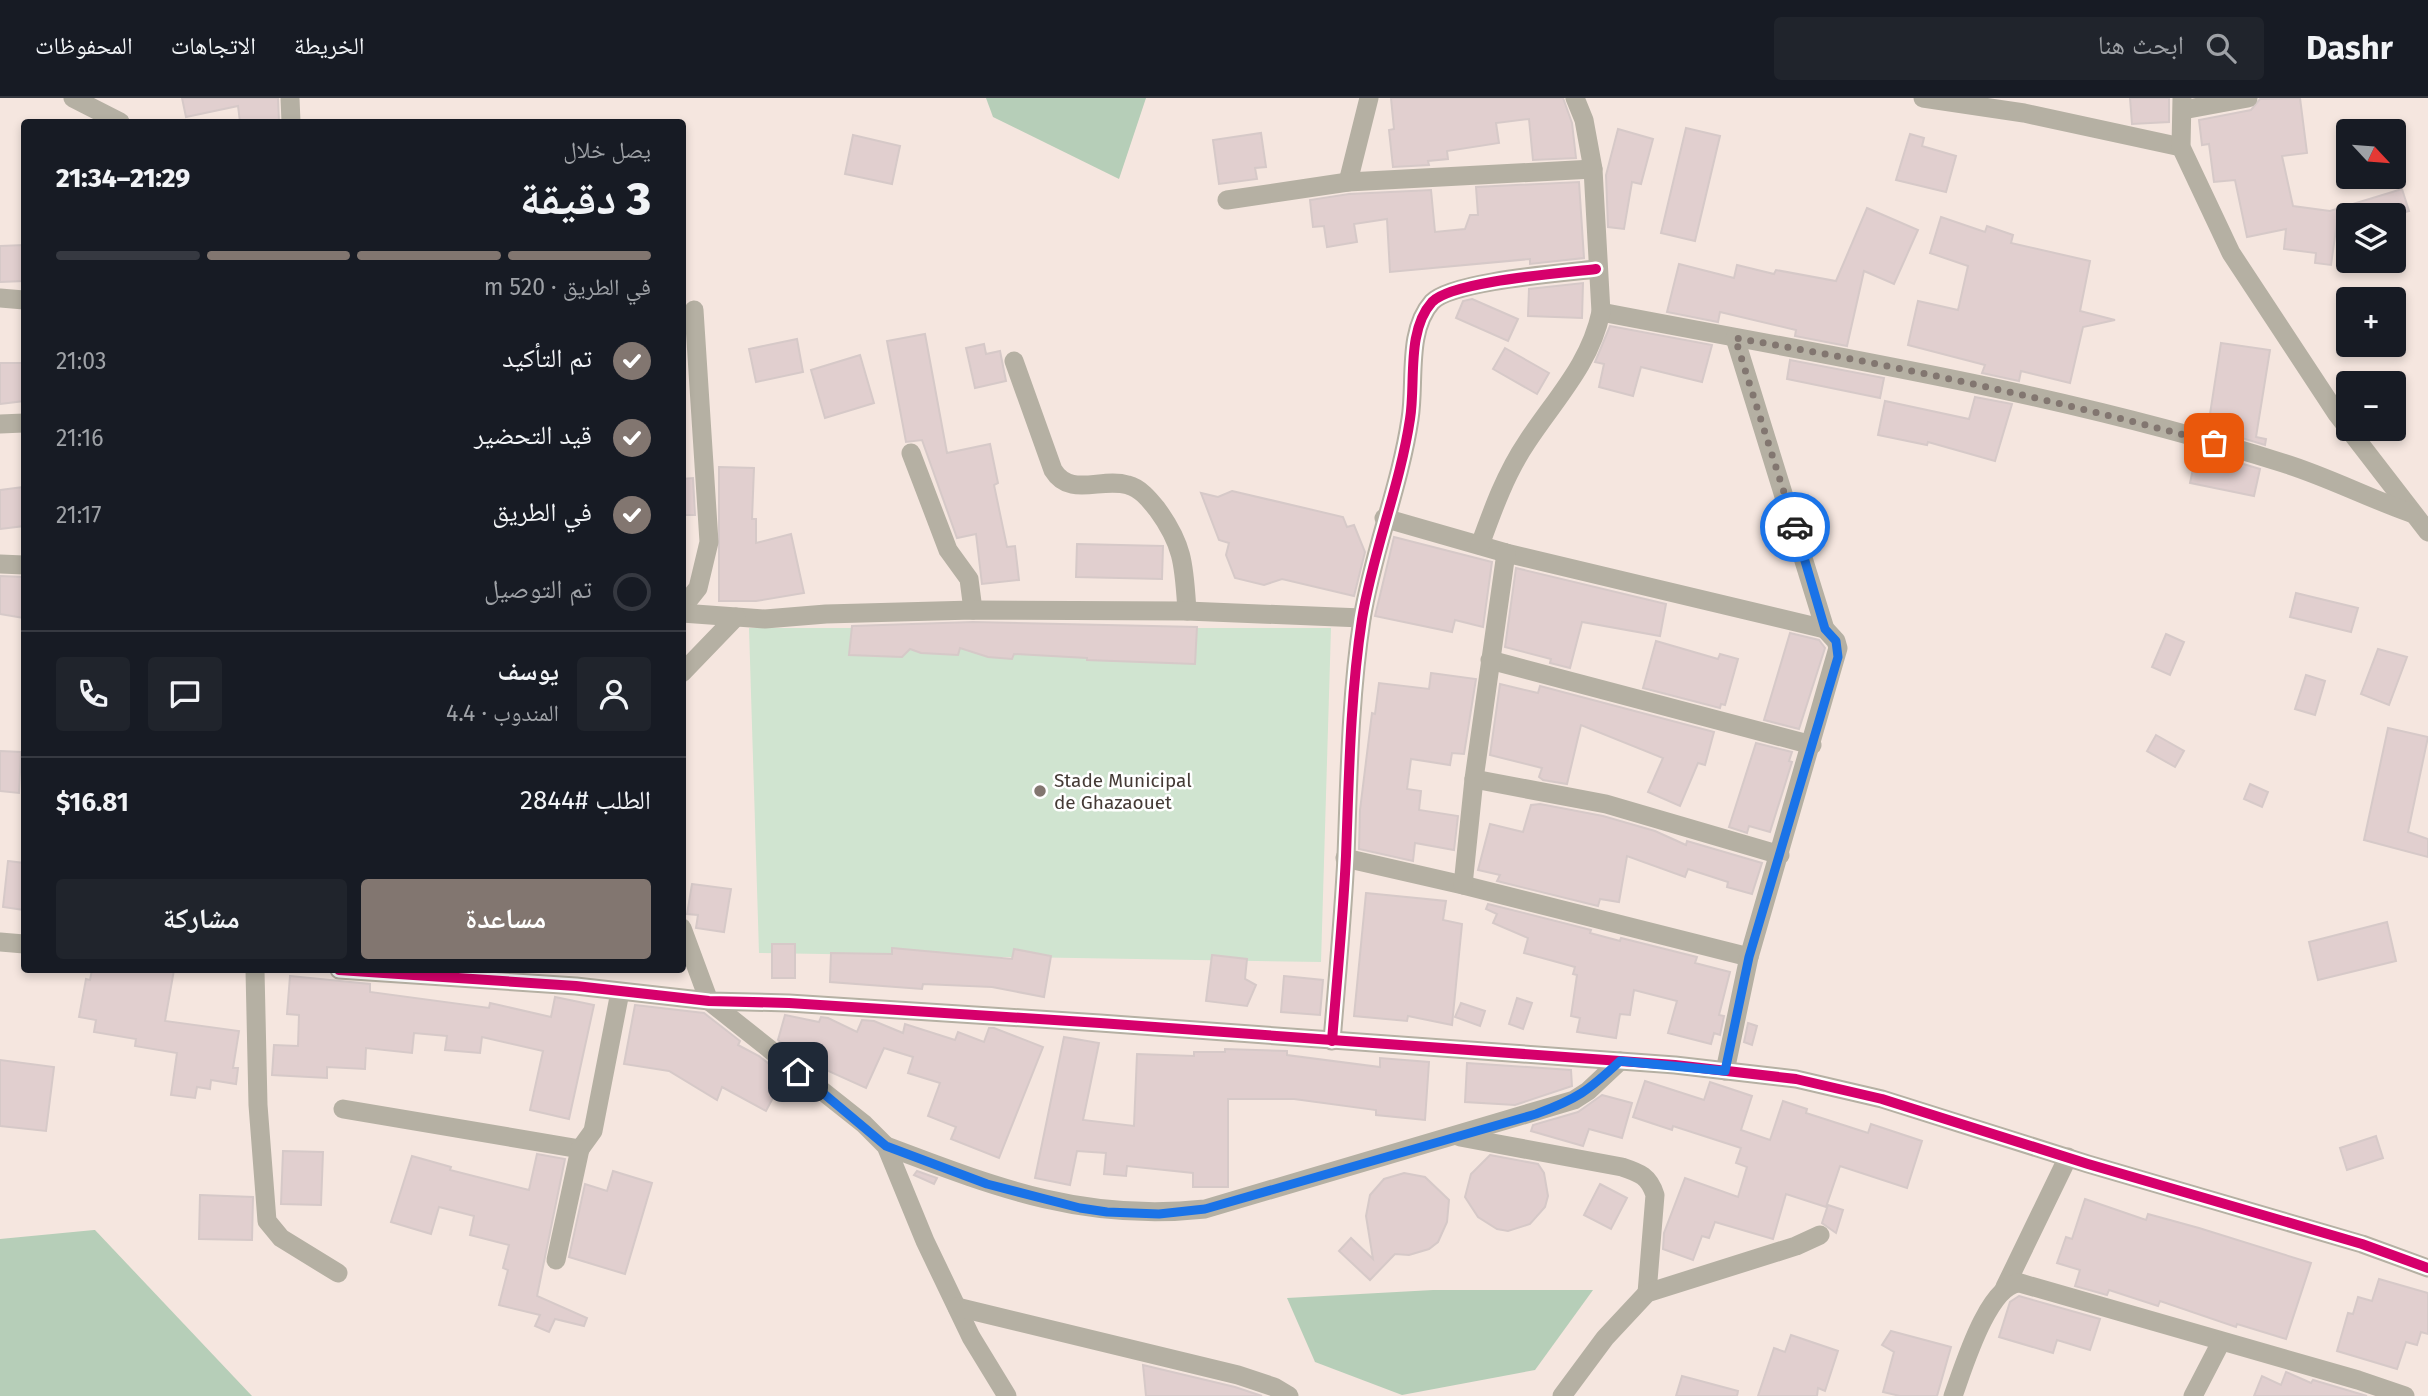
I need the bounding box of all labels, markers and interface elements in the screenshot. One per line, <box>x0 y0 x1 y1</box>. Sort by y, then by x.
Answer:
search box <box>1774 17 2264 80</box>
text: Dashr <box>2306 28 2393 68</box>
icon: search <box>2202 29 2240 67</box>
text: ابحث هنا <box>2098 30 2184 61</box>
text: المحفوظات <box>35 32 133 60</box>
text: الاتجاهات <box>171 32 256 60</box>
text: الخريطة <box>294 32 365 60</box>
north arrow <box>2336 119 2406 189</box>
map controls <box>2336 119 2406 441</box>
text: يصل خلال <box>563 136 651 164</box>
text: 21:29–21:34 <box>56 163 190 194</box>
text: 3 دقيقة <box>520 171 651 226</box>
button: layers <box>2336 203 2406 273</box>
text: في الطريق · 520 m <box>484 273 651 301</box>
button: + <box>2336 287 2406 357</box>
icon: check <box>613 342 651 380</box>
text: تم التأكيد <box>502 343 592 374</box>
text: 21:03 <box>56 347 106 375</box>
button: − <box>2336 371 2406 441</box>
pin <box>2184 413 2244 473</box>
icon: check <box>613 419 651 457</box>
text: قيد التحضير <box>474 420 592 451</box>
text: 21:16 <box>56 424 104 452</box>
icon: bag <box>2195 424 2233 462</box>
courier <box>1760 492 1830 562</box>
icon: check <box>613 496 651 534</box>
text: في الطريق <box>492 497 592 528</box>
text: 21:17 <box>56 501 102 529</box>
icon: car <box>1776 508 1814 546</box>
text: تم التوصيل <box>484 574 592 605</box>
text: يوسف <box>498 656 559 687</box>
button: phone <box>56 657 130 731</box>
button: chat <box>148 657 222 731</box>
button: person <box>577 657 651 731</box>
text: المندوب · 4.4 <box>446 699 559 727</box>
place label: Stade Municipal de Ghazaouet <box>1054 769 1192 814</box>
marker: Stade Municipal de Ghazaouet <box>1032 783 1048 799</box>
text: الطلب #2844 <box>520 785 651 816</box>
text: $16.81 <box>56 787 129 818</box>
button: مشاركة <box>56 879 347 959</box>
button: مساعدة <box>361 879 651 959</box>
pin <box>768 1042 828 1102</box>
icon: home <box>779 1053 817 1091</box>

